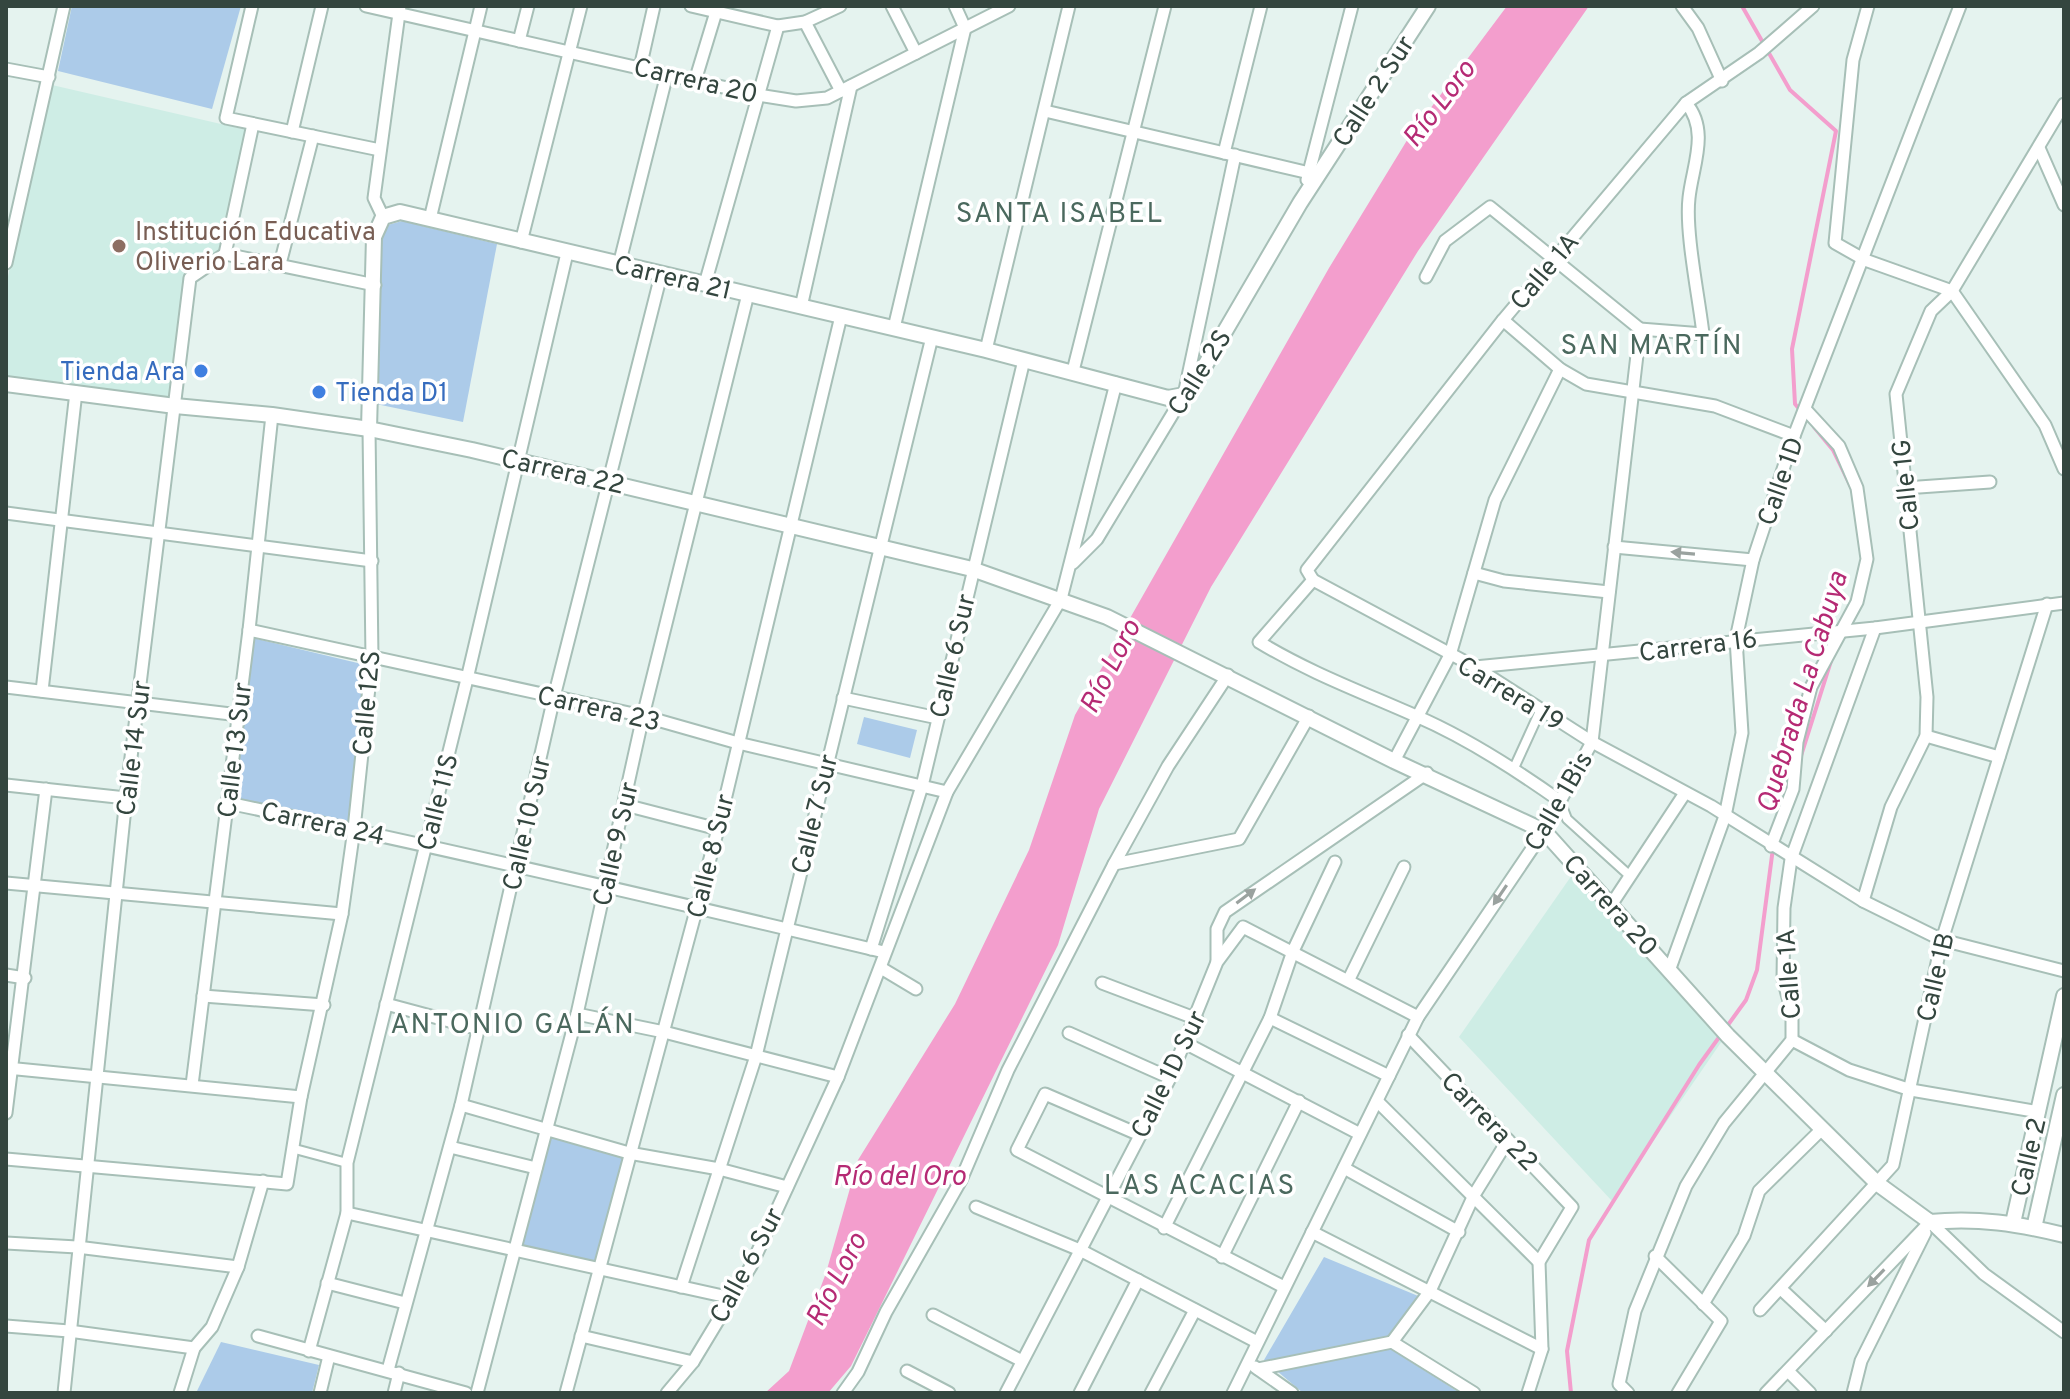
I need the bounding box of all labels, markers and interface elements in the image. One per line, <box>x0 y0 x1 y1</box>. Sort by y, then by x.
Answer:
street label: Calle 2 Sur <box>1327 30 1423 155</box>
street label: Carrera 20 <box>630 52 761 113</box>
water label: Río Loro <box>1396 54 1485 156</box>
district label: SANTA ISABEL <box>956 197 1164 233</box>
place label: Institución Educativa Oliverio Lara <box>135 217 376 280</box>
street label: Calle 1A <box>1504 227 1588 318</box>
marker: Institución Educativa Oliverio Lara <box>110 237 128 255</box>
street label: Carrera 21 <box>610 250 734 309</box>
street label: Calle 2S <box>1162 324 1240 423</box>
district label: SAN MARTÍN <box>1560 327 1744 365</box>
place label: Tienda Ara <box>60 357 185 390</box>
marker: Tienda Ara <box>192 362 210 380</box>
place label: Tienda D1 <box>335 378 448 411</box>
marker: Tienda D1 <box>310 383 328 401</box>
street label: Calle 1D <box>1752 433 1813 530</box>
street label: Calle 1G <box>1886 437 1929 532</box>
street label: Carrera 22 <box>497 443 627 504</box>
one-way arrow <box>1670 547 1695 560</box>
water label: Quebrada La Cabuya <box>1750 567 1858 818</box>
street label: Calle 6 Sur <box>924 591 985 722</box>
water label: Río Loro <box>1073 614 1151 720</box>
street label: Carrera 16 <box>1637 624 1759 671</box>
street label: Calle 12S <box>347 649 390 757</box>
street label: Carrera 19 <box>1450 650 1569 740</box>
street label: Calle 14 Sur <box>111 679 160 818</box>
street label: Carrera 23 <box>534 680 663 741</box>
street label: Calle 13 Sur <box>212 681 261 820</box>
street label: Calle 1Bis <box>1518 747 1602 858</box>
street label: Calle 11S <box>411 750 467 855</box>
street label: Calle 7 Sur <box>786 751 847 878</box>
street label: Calle 10 Sur <box>497 753 560 894</box>
street label: Calle 9 Sur <box>587 779 648 910</box>
street label: Calle 8 Sur <box>681 791 744 922</box>
street label: Carrera 24 <box>258 796 387 855</box>
street label: Carrera 20 <box>1555 849 1664 965</box>
one-way arrow <box>1493 885 1508 906</box>
one-way arrow <box>1235 889 1256 904</box>
street label: Calle 1A <box>1771 927 1810 1020</box>
street label: Calle 1B <box>1911 930 1964 1026</box>
district label: ANTONIO GALÁN <box>390 1006 636 1044</box>
street label: Calle 1D Sur <box>1125 1006 1215 1144</box>
street label: Carrera 22 <box>1433 1066 1544 1179</box>
street label: Calle 2 <box>2005 1115 2056 1200</box>
water label: Río del Oro <box>832 1160 966 1196</box>
district label: LAS ACACIAS <box>1104 1169 1296 1205</box>
street label: Calle 6 Sur <box>704 1203 792 1330</box>
water label: Río Loro <box>799 1227 877 1333</box>
one-way arrow <box>1868 1268 1886 1287</box>

